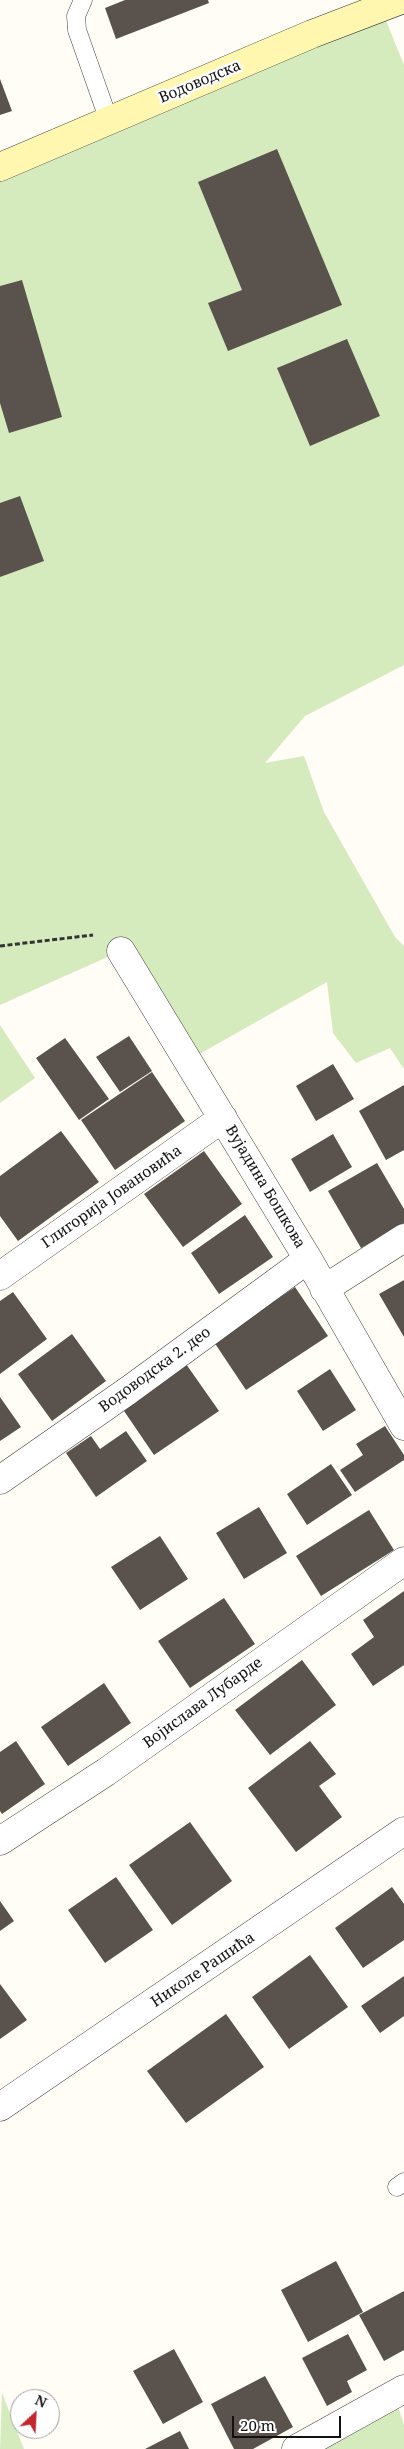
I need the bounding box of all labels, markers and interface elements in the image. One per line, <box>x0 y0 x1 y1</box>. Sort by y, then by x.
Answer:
street label: Водоводска <box>156 57 244 107</box>
street label: Вујадина Бошкова <box>221 1122 309 1252</box>
street label: Глигорија Јовановића <box>38 1142 186 1252</box>
street label: Водоводска 2. део <box>96 1324 214 1416</box>
street label: Војислава Лубарде <box>140 1654 266 1752</box>
street label: Николе Рашића <box>148 1929 258 2011</box>
north arrow <box>10 2389 60 2439</box>
text: N <box>32 2390 50 2412</box>
scale bar <box>234 2406 343 2438</box>
text: 20 m <box>240 2415 275 2435</box>

